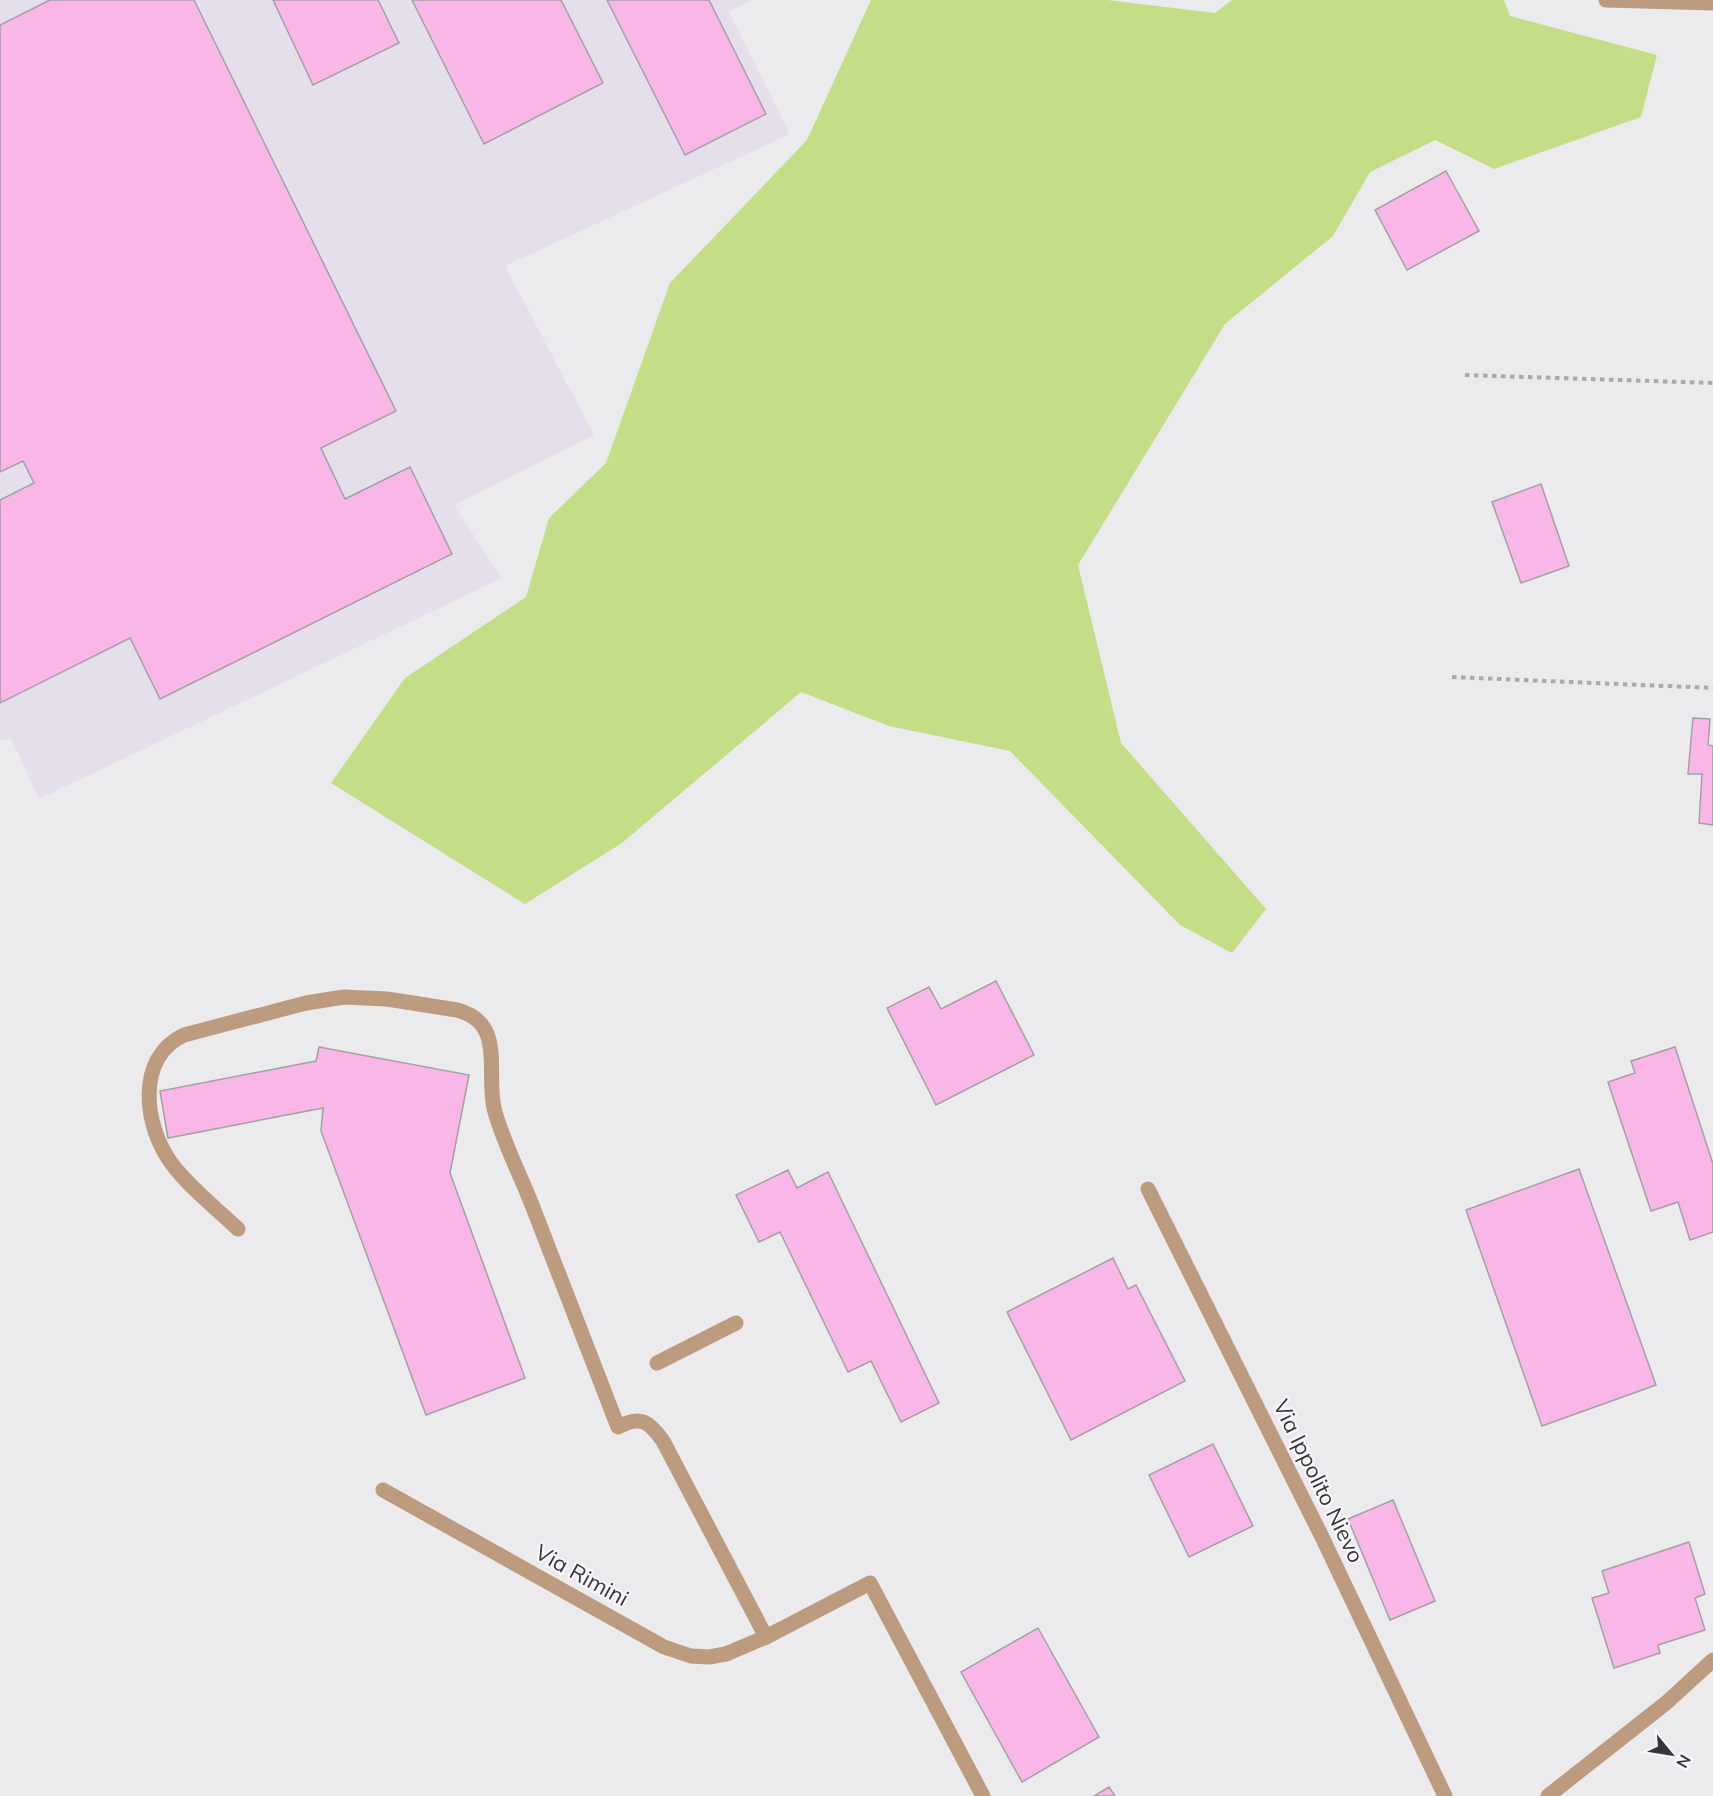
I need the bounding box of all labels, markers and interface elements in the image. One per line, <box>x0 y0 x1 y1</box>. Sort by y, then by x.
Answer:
street label: Via Ippolito Nievo <box>1267 1395 1371 1567</box>
street label: Via Rimini <box>530 1538 634 1612</box>
north arrow <box>1641 1724 1701 1784</box>
text: N <box>1672 1751 1696 1772</box>

